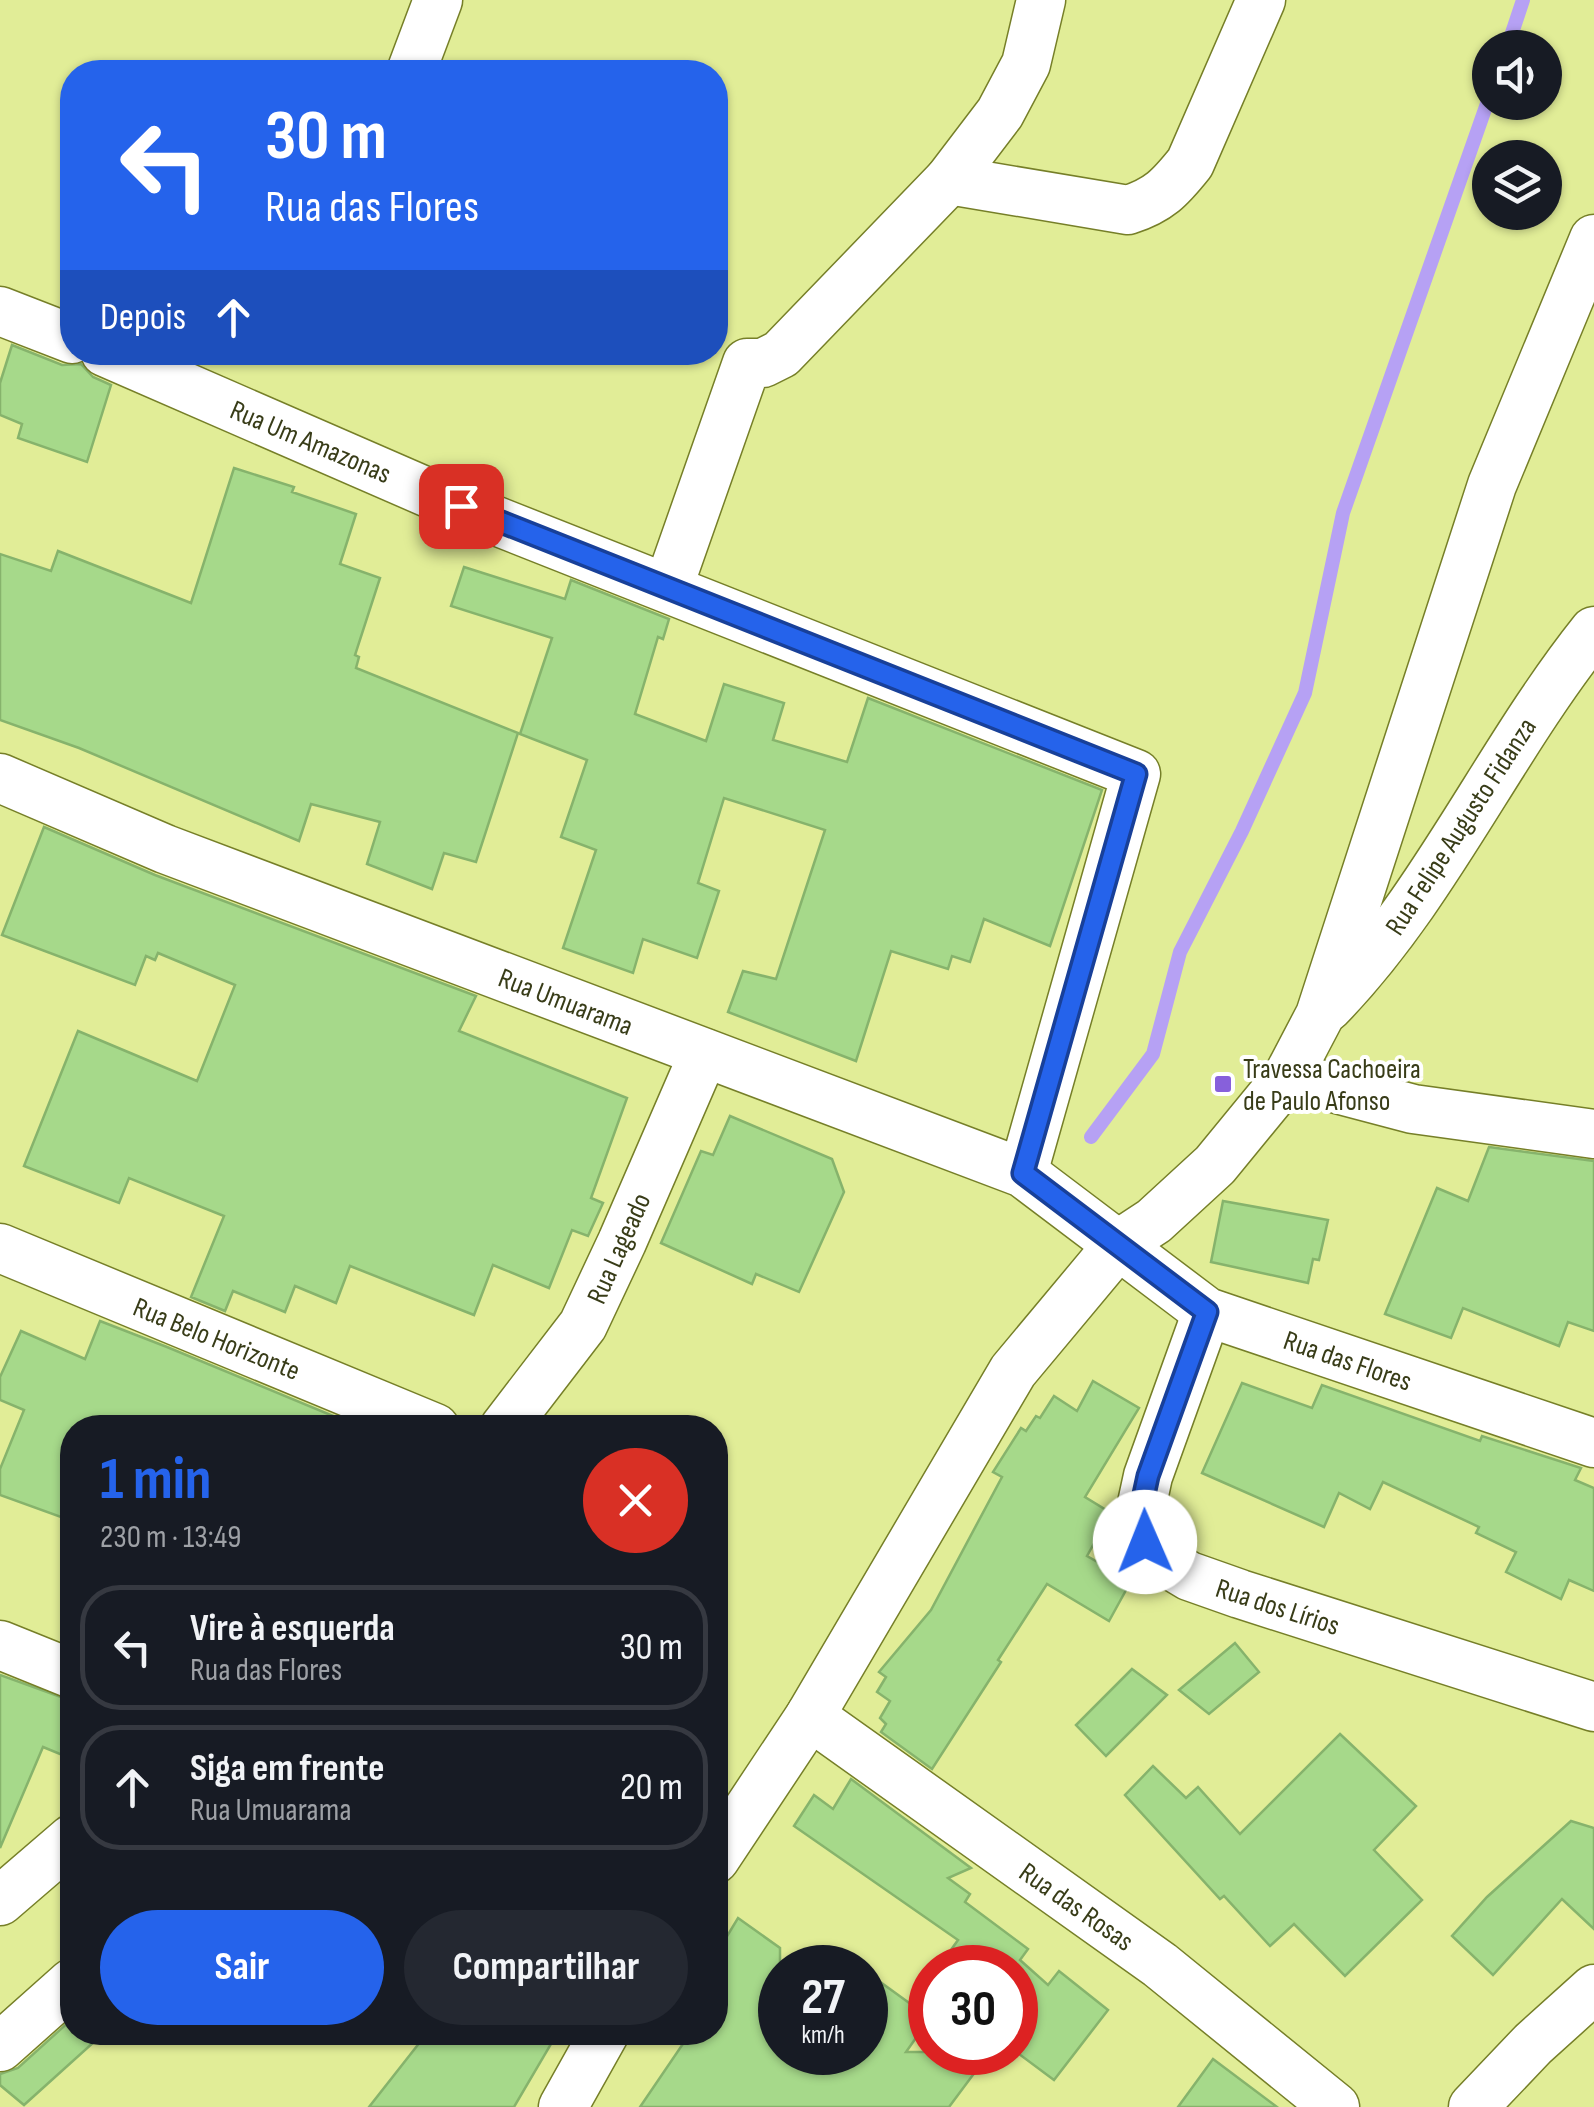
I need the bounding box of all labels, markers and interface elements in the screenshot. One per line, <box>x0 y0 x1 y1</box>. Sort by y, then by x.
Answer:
map controls <box>1472 30 1562 230</box>
button: sound <box>1472 30 1562 120</box>
text: 30 m <box>265 95 387 179</box>
icon: left <box>100 100 230 230</box>
button: layers <box>1472 140 1562 230</box>
text: Rua das Flores <box>265 180 479 235</box>
icon: ahead <box>206 290 261 345</box>
text: Depois <box>100 295 186 340</box>
street label: Rua Um Amazonas <box>225 394 396 491</box>
pin <box>419 464 504 549</box>
icon: arrive <box>434 479 489 534</box>
street label: Rua Felipe Augusto Fidanza <box>1379 712 1544 942</box>
street label: Rua Umuarama <box>494 962 637 1043</box>
place label: Travessa Cachoeira de Paulo Afonso <box>1243 1053 1421 1118</box>
marker: Travessa Cachoeira de Paulo Afonso <box>1212 1073 1234 1095</box>
street label: Rua Lageado <box>580 1188 658 1309</box>
street label: Rua Belo Horizonte <box>128 1291 305 1388</box>
street label: Rua das Flores <box>1279 1324 1416 1399</box>
text: 1 min <box>100 1444 212 1516</box>
button: close <box>583 1448 688 1553</box>
position arrow <box>1093 1490 1197 1594</box>
text: 230 m · 13:49 <box>100 1518 241 1557</box>
street label: Rua dos Lírios <box>1211 1572 1344 1643</box>
text: Vire à esquerda <box>190 1606 395 1651</box>
icon: left <box>105 1620 160 1675</box>
text: 30 m <box>620 1625 683 1670</box>
text: Rua das Flores <box>190 1651 342 1690</box>
text: Siga em frente <box>190 1746 384 1791</box>
icon: ahead <box>105 1760 160 1815</box>
text: 20 m <box>620 1765 683 1810</box>
text: Rua Umuarama <box>190 1791 352 1830</box>
street label: Rua das Rosas <box>1013 1856 1140 1959</box>
button: Sair <box>100 1910 384 2025</box>
button: Compartilhar <box>404 1910 688 2025</box>
speed limit sign: 30 <box>908 1945 1038 2075</box>
text: 27 <box>801 1968 845 2028</box>
text: km/h <box>801 2020 845 2051</box>

